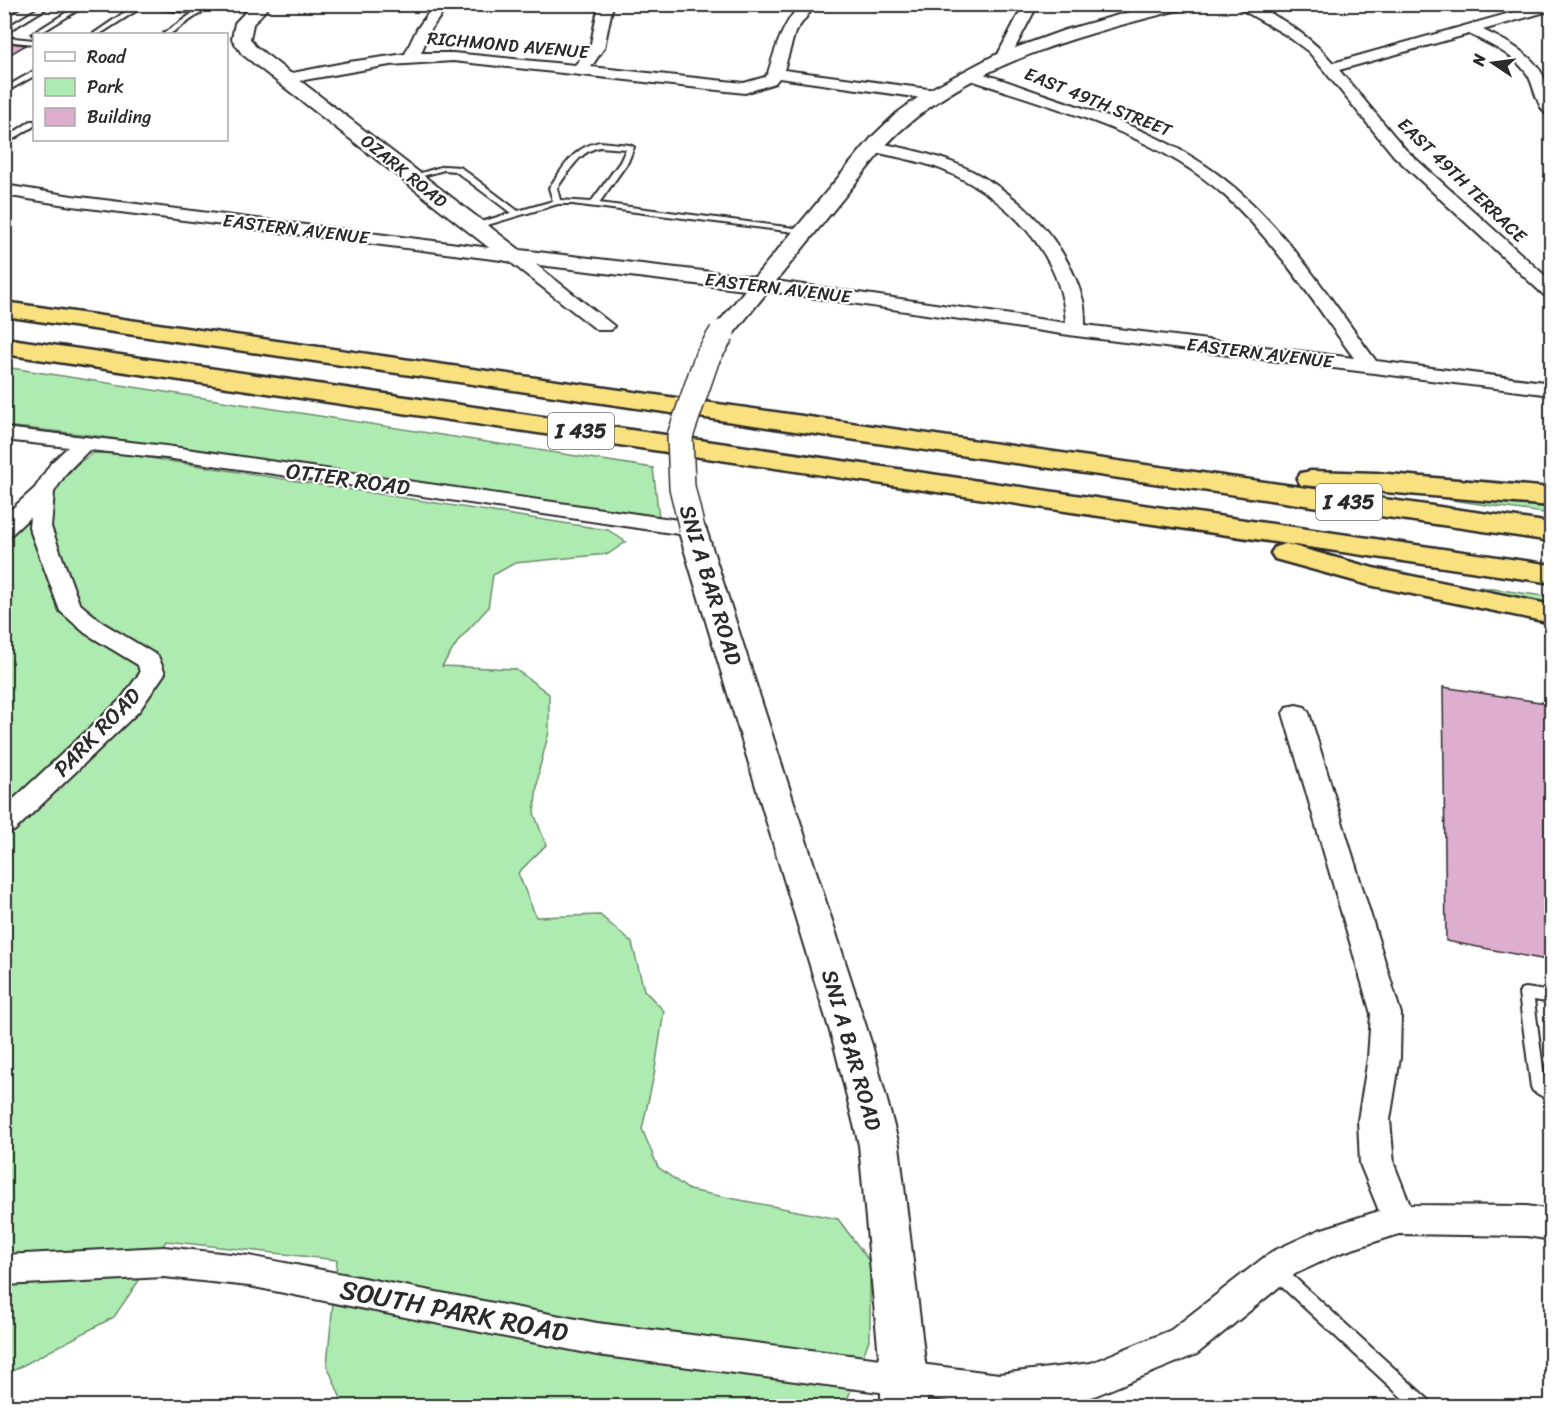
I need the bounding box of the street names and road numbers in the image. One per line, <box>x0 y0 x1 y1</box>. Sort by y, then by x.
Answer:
street label: RICHMOND AVENUE <box>426 22 591 68</box>
street label: EAST 49TH STREET <box>1019 58 1178 147</box>
street label: EAST 49TH TERRACE <box>1390 109 1535 251</box>
street label: OZARK ROAD <box>353 126 455 216</box>
street label: EASTERN AVENUE <box>221 204 372 254</box>
street label: EASTERN AVENUE <box>703 263 854 313</box>
street label: EASTERN AVENUE <box>1185 328 1336 378</box>
road number: I 435 <box>548 413 614 449</box>
street label: OTTER ROAD <box>284 451 412 507</box>
road number: I 435 <box>1316 484 1382 520</box>
street label: SNI A BAR ROAD <box>668 500 754 670</box>
street label: PARK ROAD <box>44 678 150 786</box>
street label: SNI A BAR ROAD <box>810 965 894 1135</box>
street label: SOUTH PARK ROAD <box>336 1265 572 1357</box>

